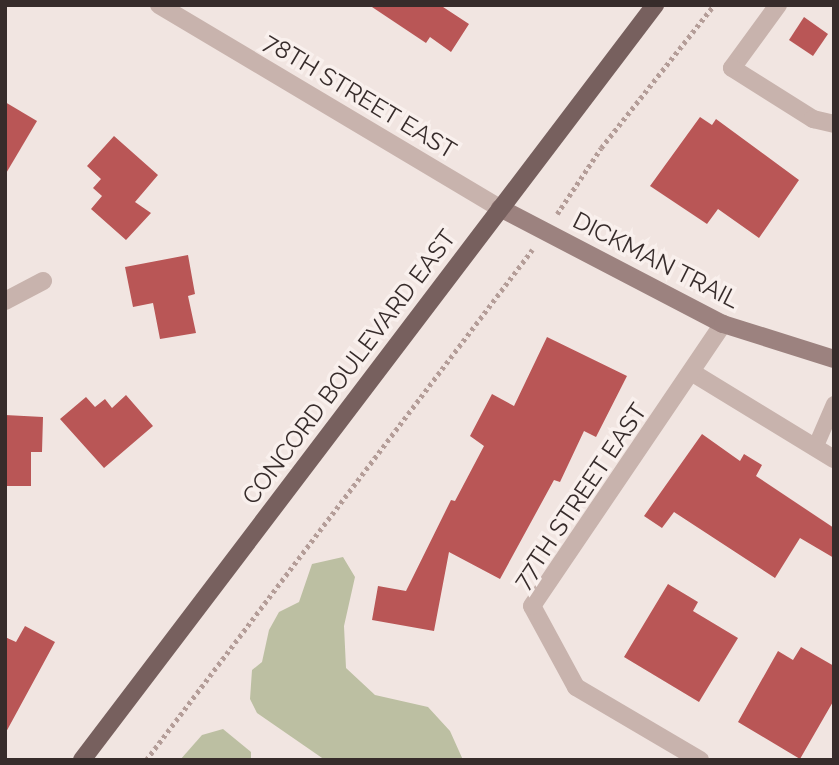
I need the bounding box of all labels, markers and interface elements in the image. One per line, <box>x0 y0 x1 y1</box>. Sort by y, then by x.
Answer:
street label: 78TH STREET EAST <box>258 27 462 165</box>
street label: DICKMAN TRAIL <box>568 206 744 314</box>
street label: CONCORD BOULEVARD EAST <box>236 224 462 510</box>
street label: 77TH STREET EAST <box>507 397 653 595</box>

